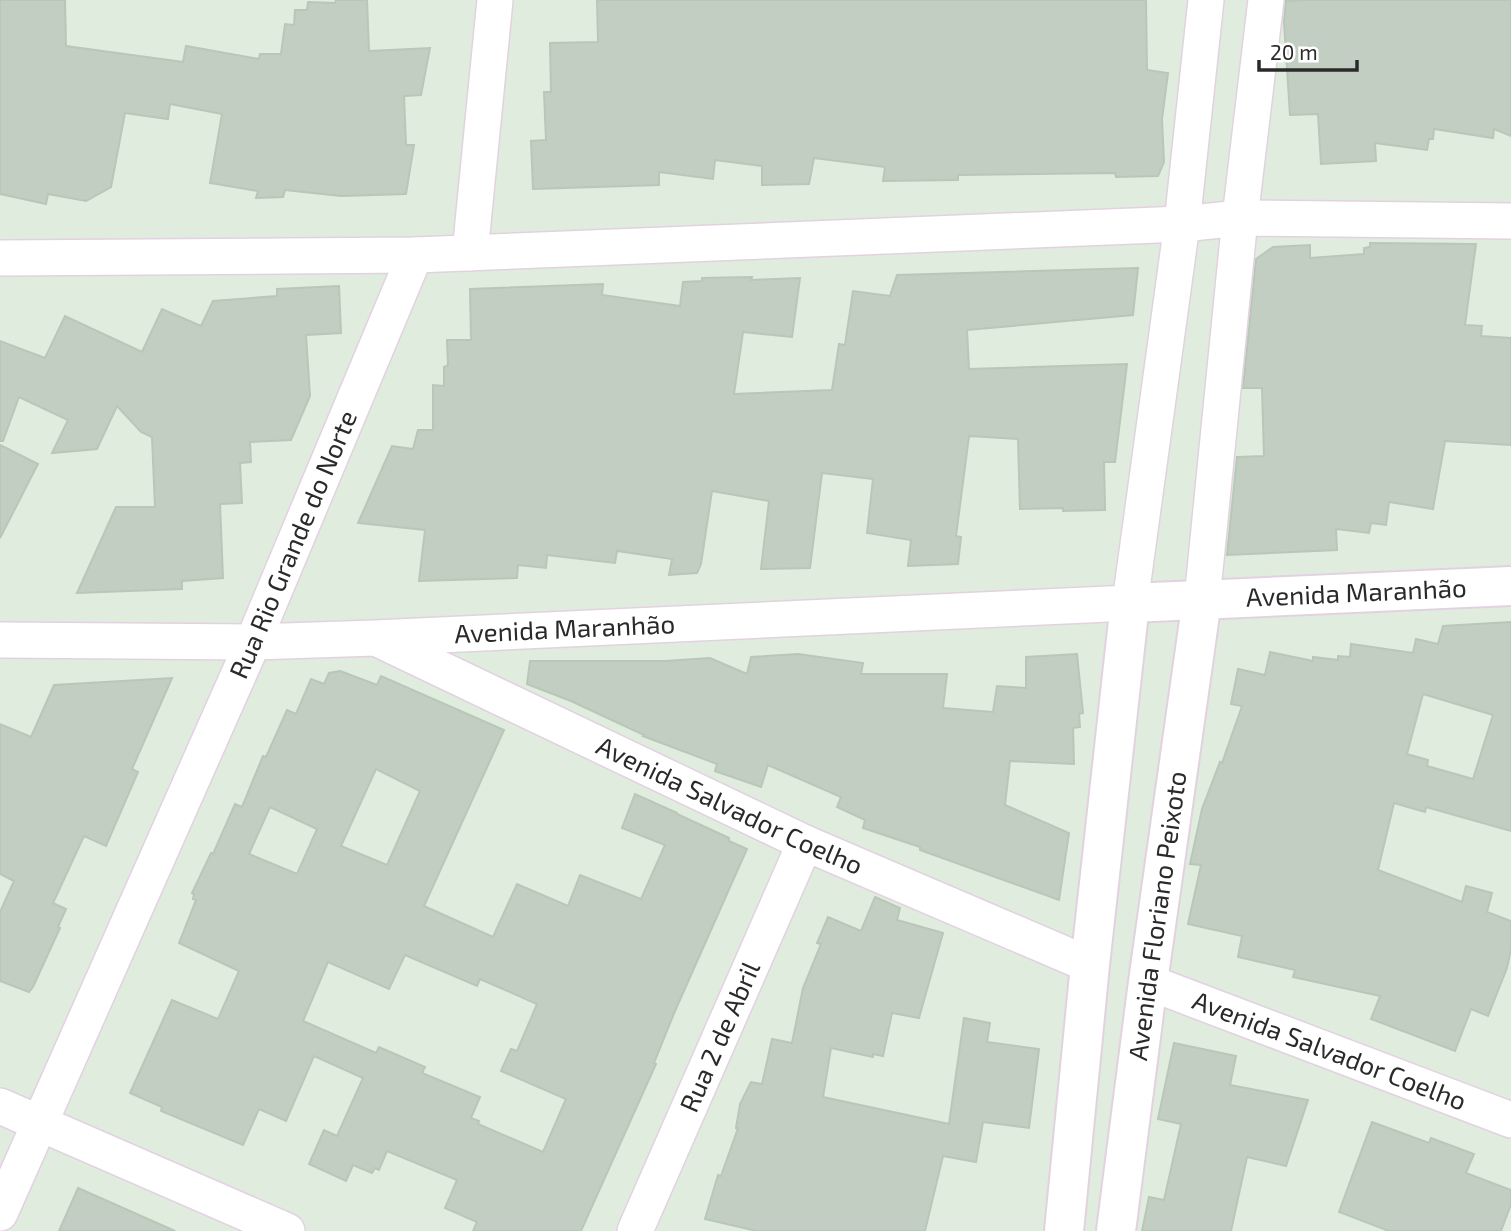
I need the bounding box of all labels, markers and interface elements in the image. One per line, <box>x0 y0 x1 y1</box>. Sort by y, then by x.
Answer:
scale bar <box>1259 28 1357 72</box>
text: 20 m <box>1270 39 1318 64</box>
street label: Rua Rio Grande do Norte <box>222 405 362 683</box>
street label: Avenida Maranhão <box>1245 571 1467 612</box>
street label: Avenida Maranhão <box>454 607 676 648</box>
street label: Avenida Salvador Coelho <box>592 729 868 880</box>
street label: Avenida Floriano Peixoto <box>1121 769 1192 1062</box>
street label: Rua 2 de Abril <box>672 956 765 1116</box>
street label: Avenida Salvador Coelho <box>1189 983 1471 1116</box>

